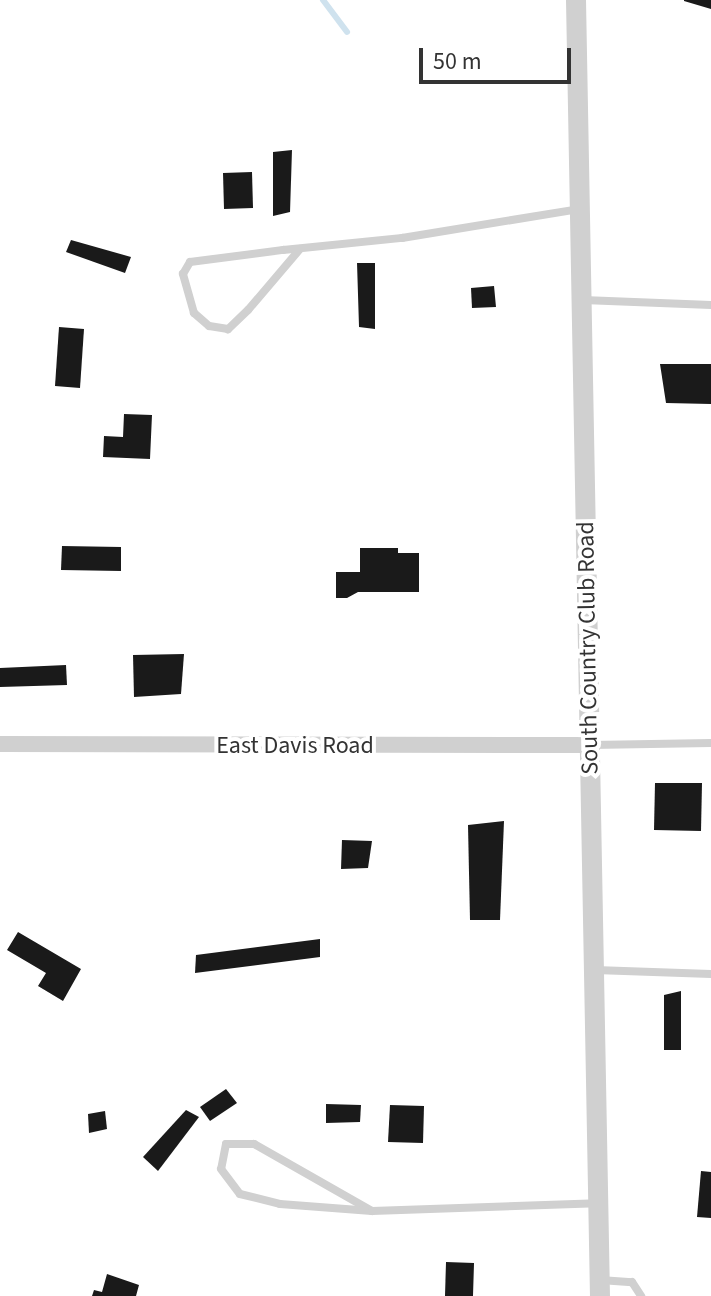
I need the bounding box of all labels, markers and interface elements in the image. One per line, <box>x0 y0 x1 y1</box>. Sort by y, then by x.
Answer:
scale bar <box>423 32 575 82</box>
text: 50 m <box>433 44 482 79</box>
street label: South Country Club Road <box>571 521 605 775</box>
street label: East Davis Road <box>216 732 374 760</box>

